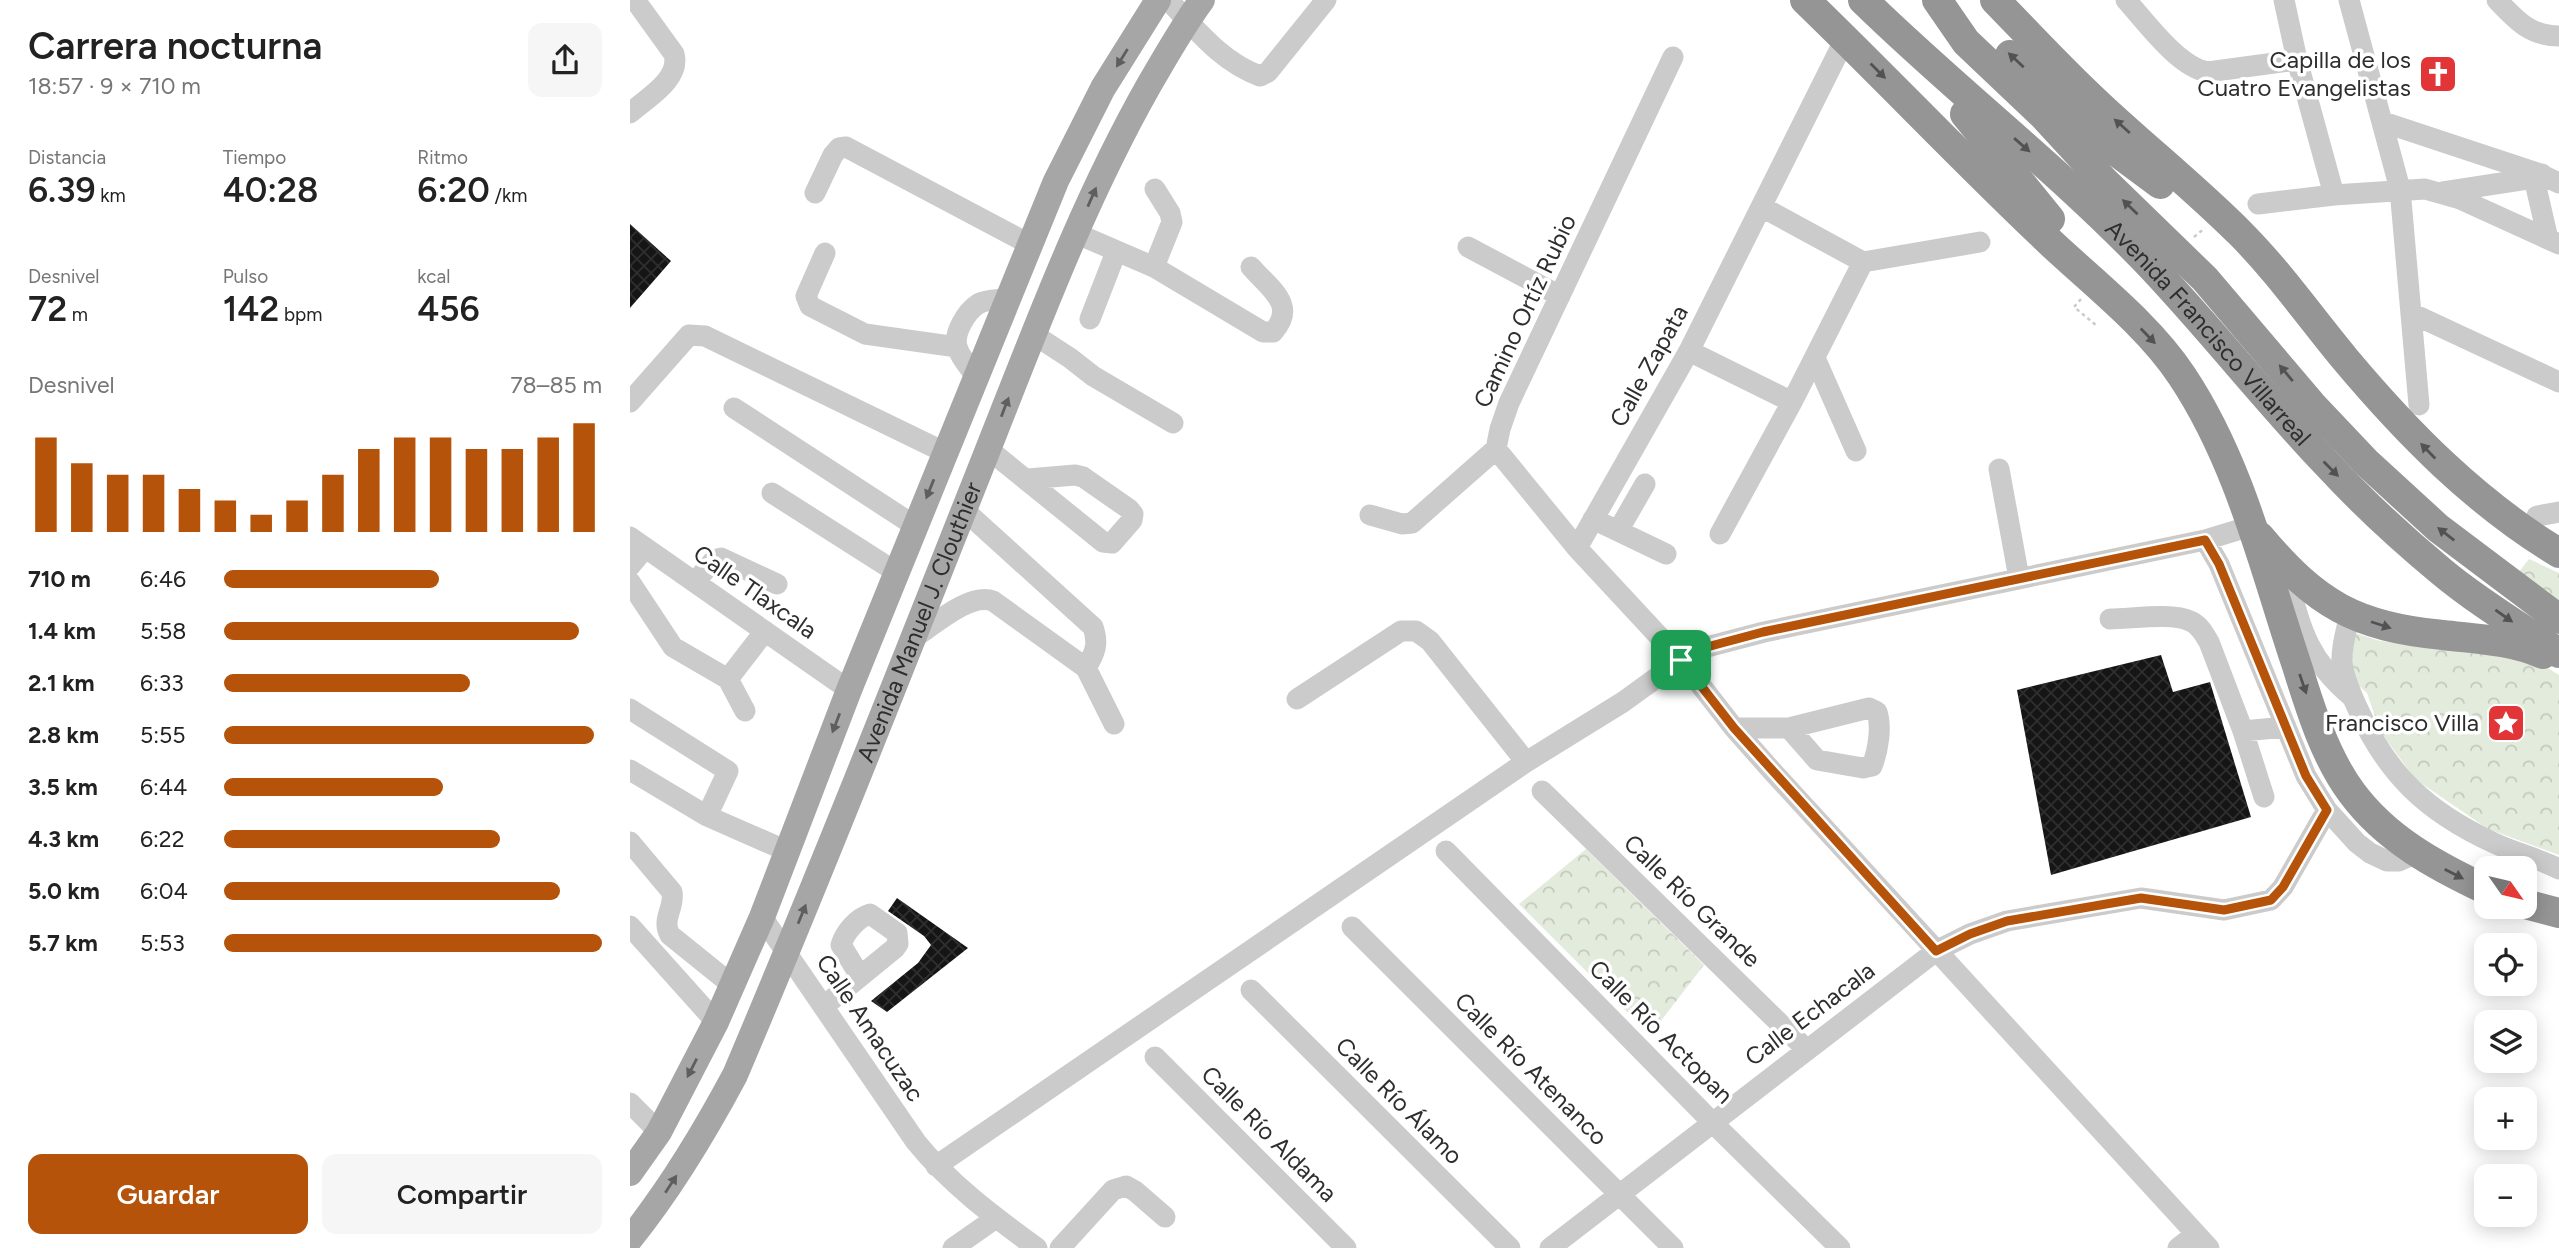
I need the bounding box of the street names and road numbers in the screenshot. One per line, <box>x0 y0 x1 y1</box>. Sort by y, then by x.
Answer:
street label: Camino Ortíz Rubio <box>1467 210 1582 412</box>
street label: Avenida Francisco Villarreal <box>2100 213 2317 451</box>
street label: Calle Zapata <box>1603 300 1694 432</box>
street label: Avenida Manuel J. Clouthier <box>850 478 988 766</box>
street label: Calle Tlaxcala <box>688 538 823 645</box>
street label: Calle Río Grande <box>1618 828 1767 973</box>
street label: Calle Amacuzac <box>810 949 930 1107</box>
street label: Calle Río Actopan <box>1583 954 1739 1110</box>
street label: Calle Echacala <box>1739 955 1880 1072</box>
street label: Calle Río Atenanco <box>1449 986 1614 1151</box>
street label: Calle Río Álamo <box>1330 1031 1469 1170</box>
street label: Calle Río Aldama <box>1195 1060 1343 1208</box>

